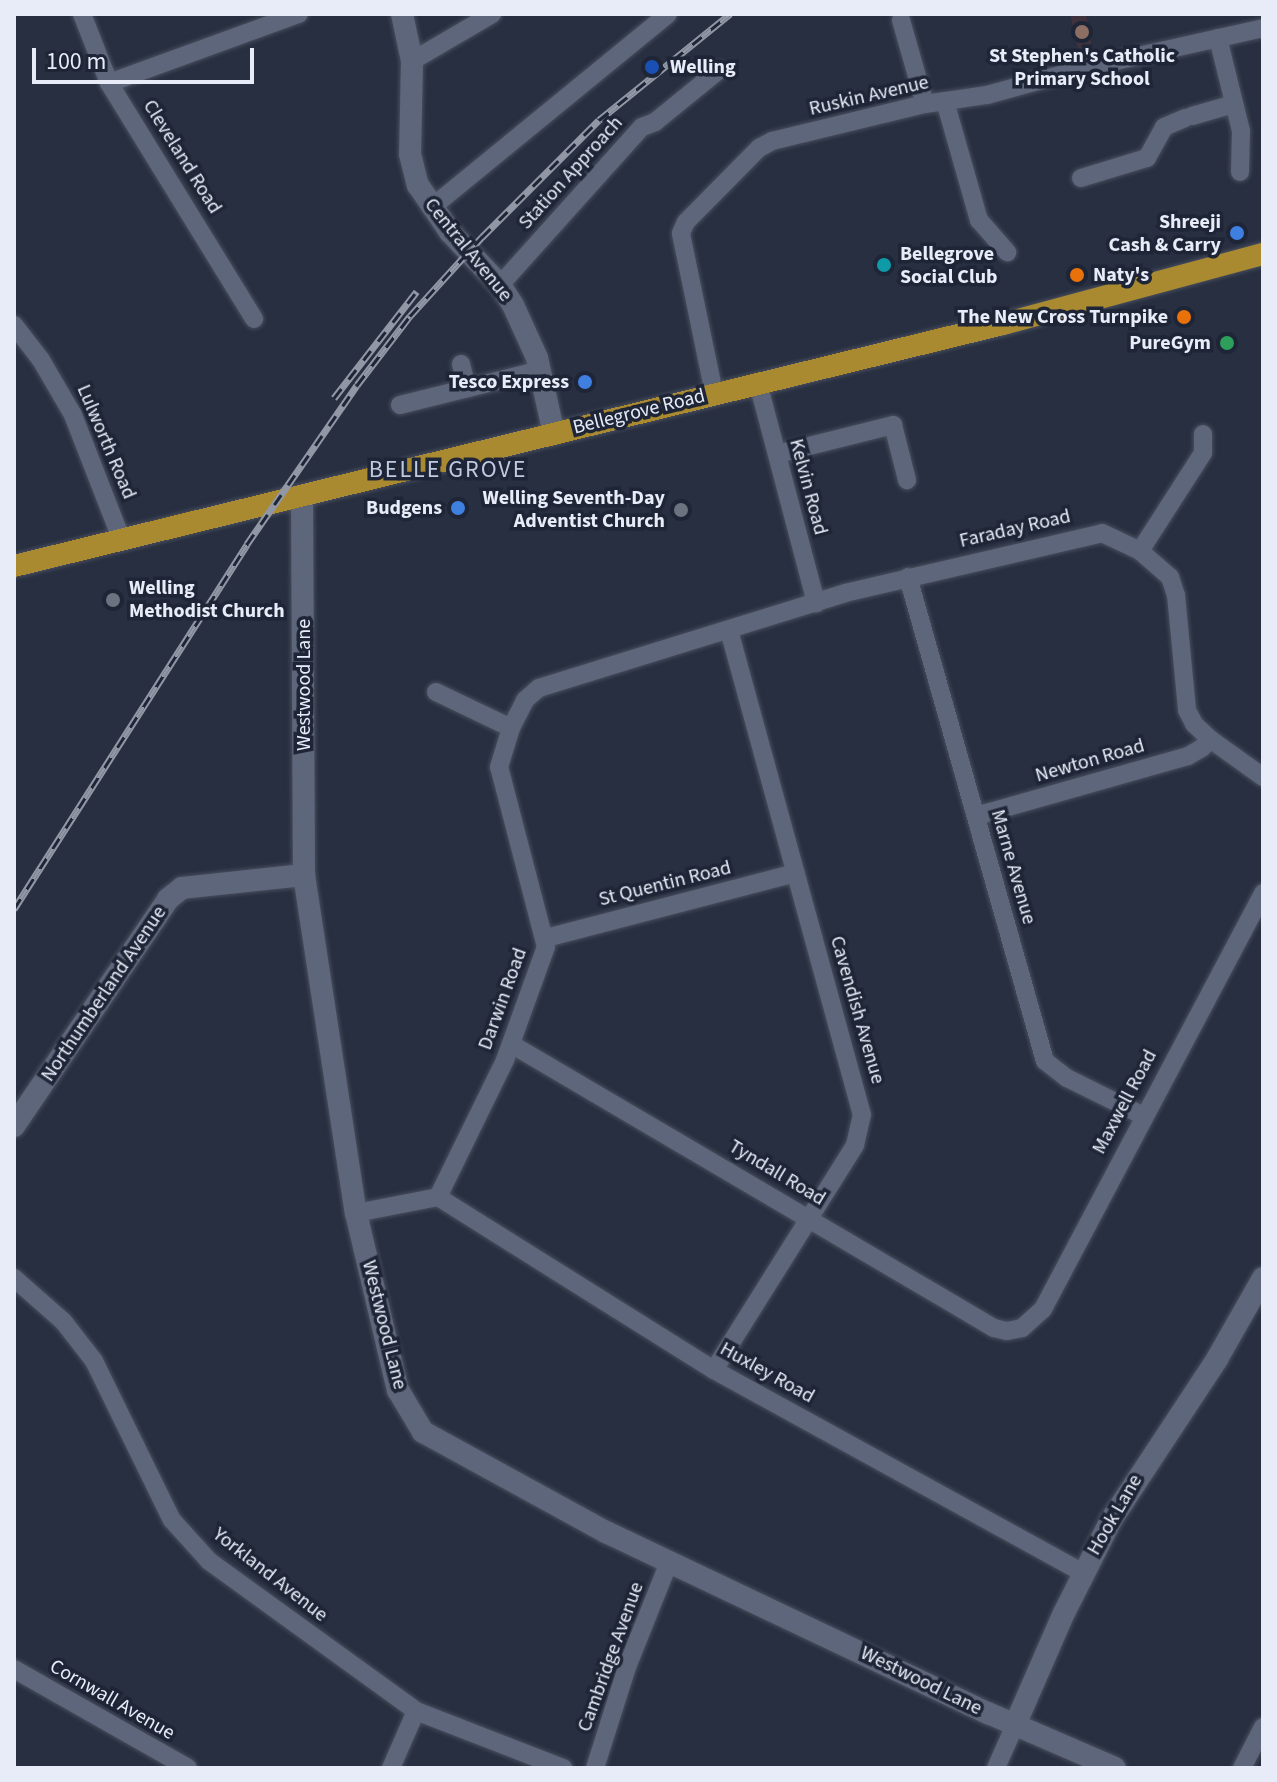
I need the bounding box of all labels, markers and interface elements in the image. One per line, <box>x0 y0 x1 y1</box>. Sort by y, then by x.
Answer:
marker: St Stephen's Catholic Primary School <box>1073 23 1091 41</box>
scale bar <box>36 32 258 82</box>
text: 100 m <box>46 44 106 79</box>
place label: St Stephen's Catholic Primary School <box>989 44 1175 91</box>
place label: Welling <box>670 55 736 79</box>
marker: Welling <box>641 56 663 78</box>
street label: Ruskin Avenue <box>807 71 931 121</box>
street label: Cleveland Road <box>137 96 227 218</box>
street label: Station Approach <box>514 111 628 235</box>
street label: Central Avenue <box>419 193 517 307</box>
place label: Shreeji Cash & Carry <box>1109 210 1221 257</box>
marker: Shreeji Cash & Carry <box>1228 224 1246 242</box>
place label: Bellegrove Social Club <box>900 242 998 289</box>
marker: Bellegrove Social Club <box>875 256 893 274</box>
place label: Naty's <box>1093 263 1149 287</box>
marker: Naty's <box>1068 266 1086 284</box>
place label: The New Cross Turnpike <box>957 305 1168 329</box>
marker: The New Cross Turnpike <box>1175 308 1193 326</box>
place label: PureGym <box>1129 331 1211 355</box>
marker: PureGym <box>1218 334 1236 352</box>
place label: Tesco Express <box>449 370 569 394</box>
marker: Tesco Express <box>576 373 594 391</box>
street label: Lulworth Road <box>71 381 141 503</box>
street label: Bellegrove Road <box>570 384 708 440</box>
street label: Kelvin Road <box>784 436 832 538</box>
district label: BELLE GROVE <box>369 456 527 484</box>
place label: Welling Seventh-Day Adventist Church <box>482 486 665 533</box>
place label: Budgens <box>366 496 442 520</box>
marker: Budgens <box>449 499 467 517</box>
marker: Welling Seventh-Day Adventist Church <box>672 501 690 519</box>
street label: Faraday Road <box>957 505 1073 553</box>
place label: Welling Methodist Church <box>129 576 285 623</box>
marker: Welling Methodist Church <box>104 591 122 609</box>
street label: Westwood Lane <box>292 619 316 751</box>
street label: Newton Road <box>1033 734 1147 788</box>
street label: Marne Avenue <box>985 807 1041 927</box>
street label: St Quentin Road <box>596 856 734 912</box>
street label: Northumberland Avenue <box>36 902 172 1086</box>
street label: Cavendish Avenue <box>824 933 890 1087</box>
street label: Darwin Road <box>473 945 533 1053</box>
street label: Maxwell Road <box>1087 1046 1163 1158</box>
street label: Tyndall Road <box>724 1135 830 1211</box>
street label: Westwood Lane <box>356 1258 412 1392</box>
street label: Huxley Road <box>716 1337 818 1409</box>
street label: Hook Lane <box>1082 1470 1148 1560</box>
street label: Yorkland Avenue <box>208 1523 332 1627</box>
street label: Cambridge Avenue <box>573 1579 649 1735</box>
street label: Westwood Lane <box>856 1641 986 1721</box>
street label: Cornwall Avenue <box>45 1655 179 1745</box>

